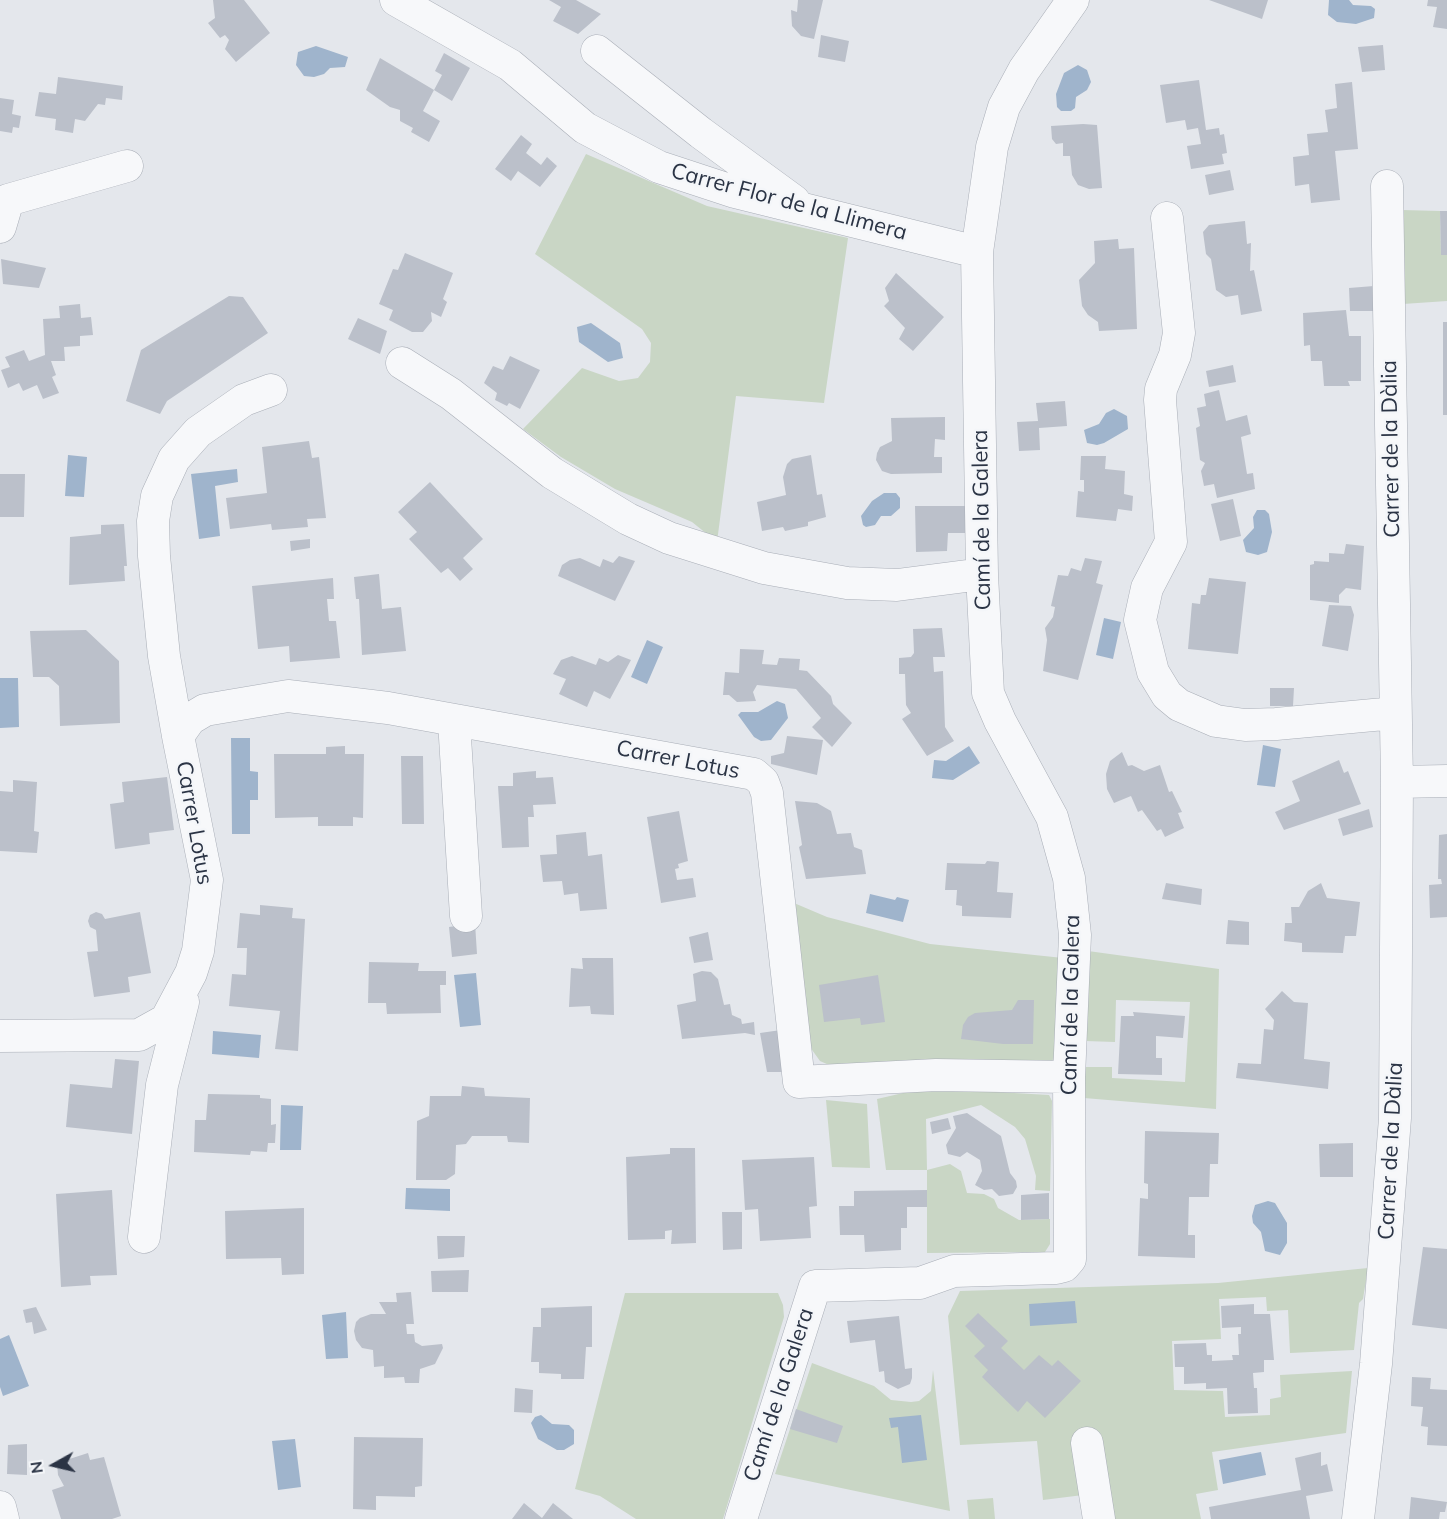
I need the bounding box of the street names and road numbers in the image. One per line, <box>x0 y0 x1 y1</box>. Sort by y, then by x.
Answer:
street label: Carrer Flor de la Llimera <box>668 158 910 246</box>
street label: Carrer de la Dàlia <box>1376 360 1406 538</box>
street label: Camí de la Galera <box>967 429 997 611</box>
street label: Carrer Lotus <box>614 735 742 785</box>
street label: Carrer Lotus <box>170 759 218 887</box>
street label: Camí de la Galera <box>1056 914 1086 1096</box>
street label: Carrer de la Dàlia <box>1373 1062 1409 1240</box>
street label: Camí de la Galera <box>739 1305 819 1485</box>

